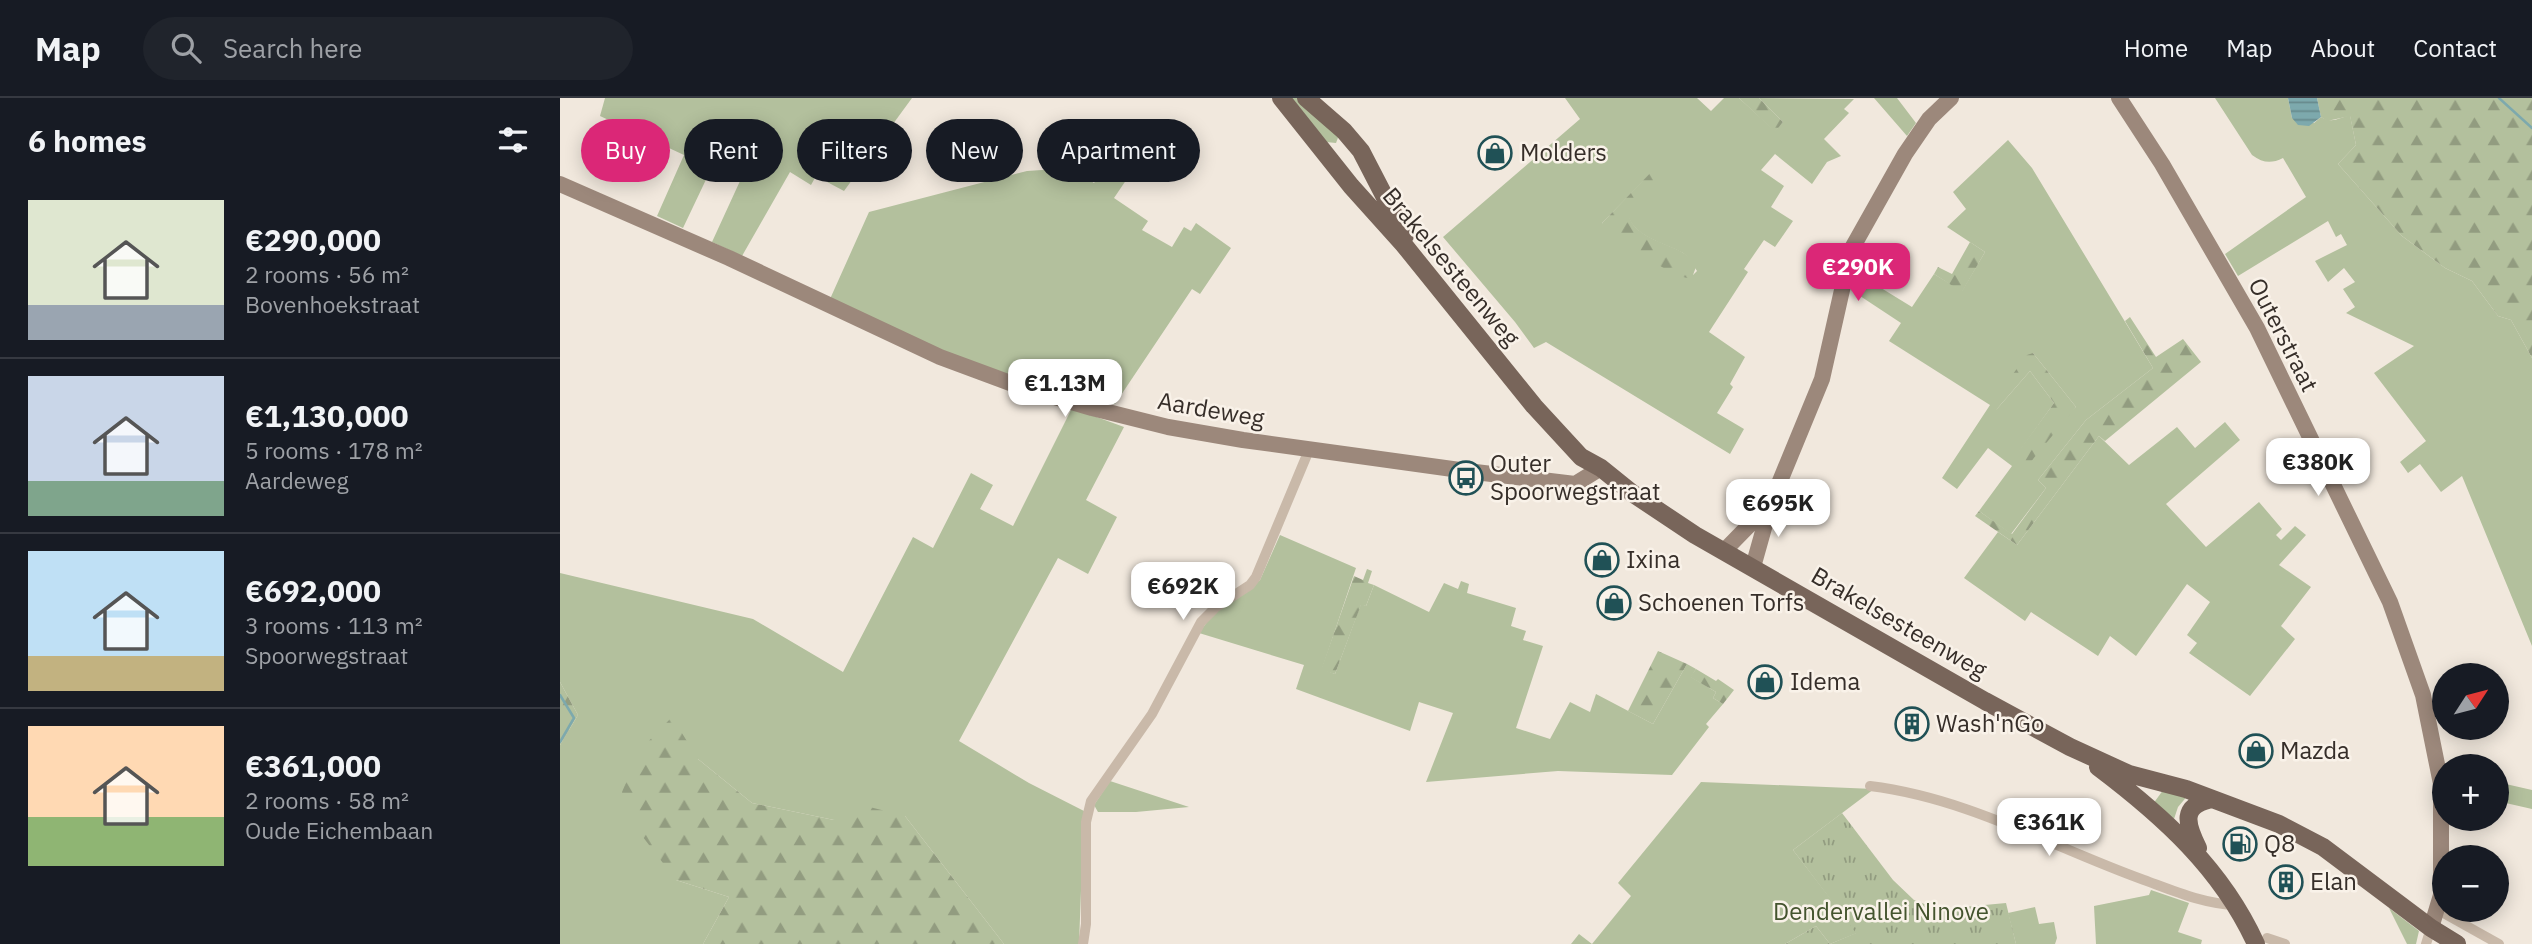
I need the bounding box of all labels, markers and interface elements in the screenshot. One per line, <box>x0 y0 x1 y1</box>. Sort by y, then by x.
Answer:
search box <box>143 17 633 80</box>
text: Map <box>35 27 101 70</box>
icon: search <box>167 29 205 67</box>
text: Search here <box>223 31 362 65</box>
text: Home <box>2124 32 2188 64</box>
text: Map <box>2226 32 2272 64</box>
text: About <box>2310 32 2375 64</box>
text: Contact <box>2413 32 2497 64</box>
chip: Buy <box>581 119 670 182</box>
chip: Rent <box>684 119 783 182</box>
chip: Filters <box>797 119 912 182</box>
chip: New <box>926 119 1023 182</box>
chip: Apartment <box>1037 119 1200 182</box>
text: 6 homes <box>28 121 147 160</box>
icon: filters <box>494 121 532 159</box>
shop icon: Molders <box>1476 134 1514 172</box>
place label: Molders <box>1520 136 1607 168</box>
street label: Brakelsesteenweg <box>1376 180 1528 353</box>
text: €290,000 <box>245 220 381 259</box>
icon: home <box>84 228 168 312</box>
pin: €290K <box>1809 244 1907 303</box>
text: €290K <box>1822 251 1894 281</box>
text: 2 rooms · 56 m² <box>245 259 409 289</box>
street label: Outerstraat <box>2242 272 2326 397</box>
text: Bovenhoekstraat <box>245 289 420 319</box>
pin: €1.13M <box>1008 360 1122 419</box>
text: €1.13M <box>1024 367 1106 397</box>
street label: Aardeweg <box>1155 384 1267 434</box>
text: €1,130,000 <box>245 396 408 435</box>
icon: home <box>84 404 168 488</box>
text: 5 rooms · 178 m² <box>245 435 423 465</box>
pin: €380K <box>2269 438 2367 498</box>
text: €380K <box>2282 446 2354 476</box>
place label: Outer Spoorwegstraat <box>1490 447 1661 507</box>
bus stop icon: Outer Spoorwegstraat <box>1447 459 1485 497</box>
text: Aardeweg <box>245 465 349 495</box>
pin: €695K <box>1729 480 1827 539</box>
text: €695K <box>1742 487 1814 517</box>
shop icon: Ixina <box>1583 541 1621 579</box>
place label: Ixina <box>1626 543 1680 575</box>
street label: Brakelsesteenweg <box>1806 559 1993 686</box>
pin: €692K <box>1134 562 1232 622</box>
text: €692K <box>1147 570 1219 600</box>
text: €692,000 <box>245 571 381 610</box>
icon: home <box>84 579 168 663</box>
shop icon: Schoenen Torfs <box>1595 584 1633 622</box>
place label: Schoenen Torfs <box>1638 586 1804 618</box>
text: 3 rooms · 113 m² <box>245 610 423 640</box>
text: Spoorwegstraat <box>245 640 408 670</box>
shop icon: Idema <box>1746 663 1784 701</box>
north arrow <box>2432 663 2510 740</box>
map controls <box>2432 663 2509 922</box>
place label: Idema <box>1790 665 1861 697</box>
building icon: Wash'nGo <box>1893 705 1931 743</box>
place label: Wash'nGo <box>1936 707 2044 739</box>
shop icon: Mazda <box>2237 732 2275 770</box>
place label: Mazda <box>2280 734 2350 766</box>
text: €361,000 <box>245 746 381 785</box>
icon: home <box>84 754 168 838</box>
button: + <box>2432 754 2509 831</box>
text: 2 rooms · 58 m² <box>245 785 409 815</box>
pin: €361K <box>2000 798 2098 858</box>
text: €361K <box>2013 806 2085 836</box>
text: Oude Eichembaan <box>245 815 433 845</box>
fuel station icon: Q8 <box>2221 825 2259 863</box>
place label: Q8 <box>2264 827 2295 859</box>
button: − <box>2432 845 2509 922</box>
building icon: Elan <box>2267 863 2305 901</box>
place label: Elan <box>2310 865 2357 897</box>
park label: Dendervallei Ninove <box>1773 895 1989 927</box>

